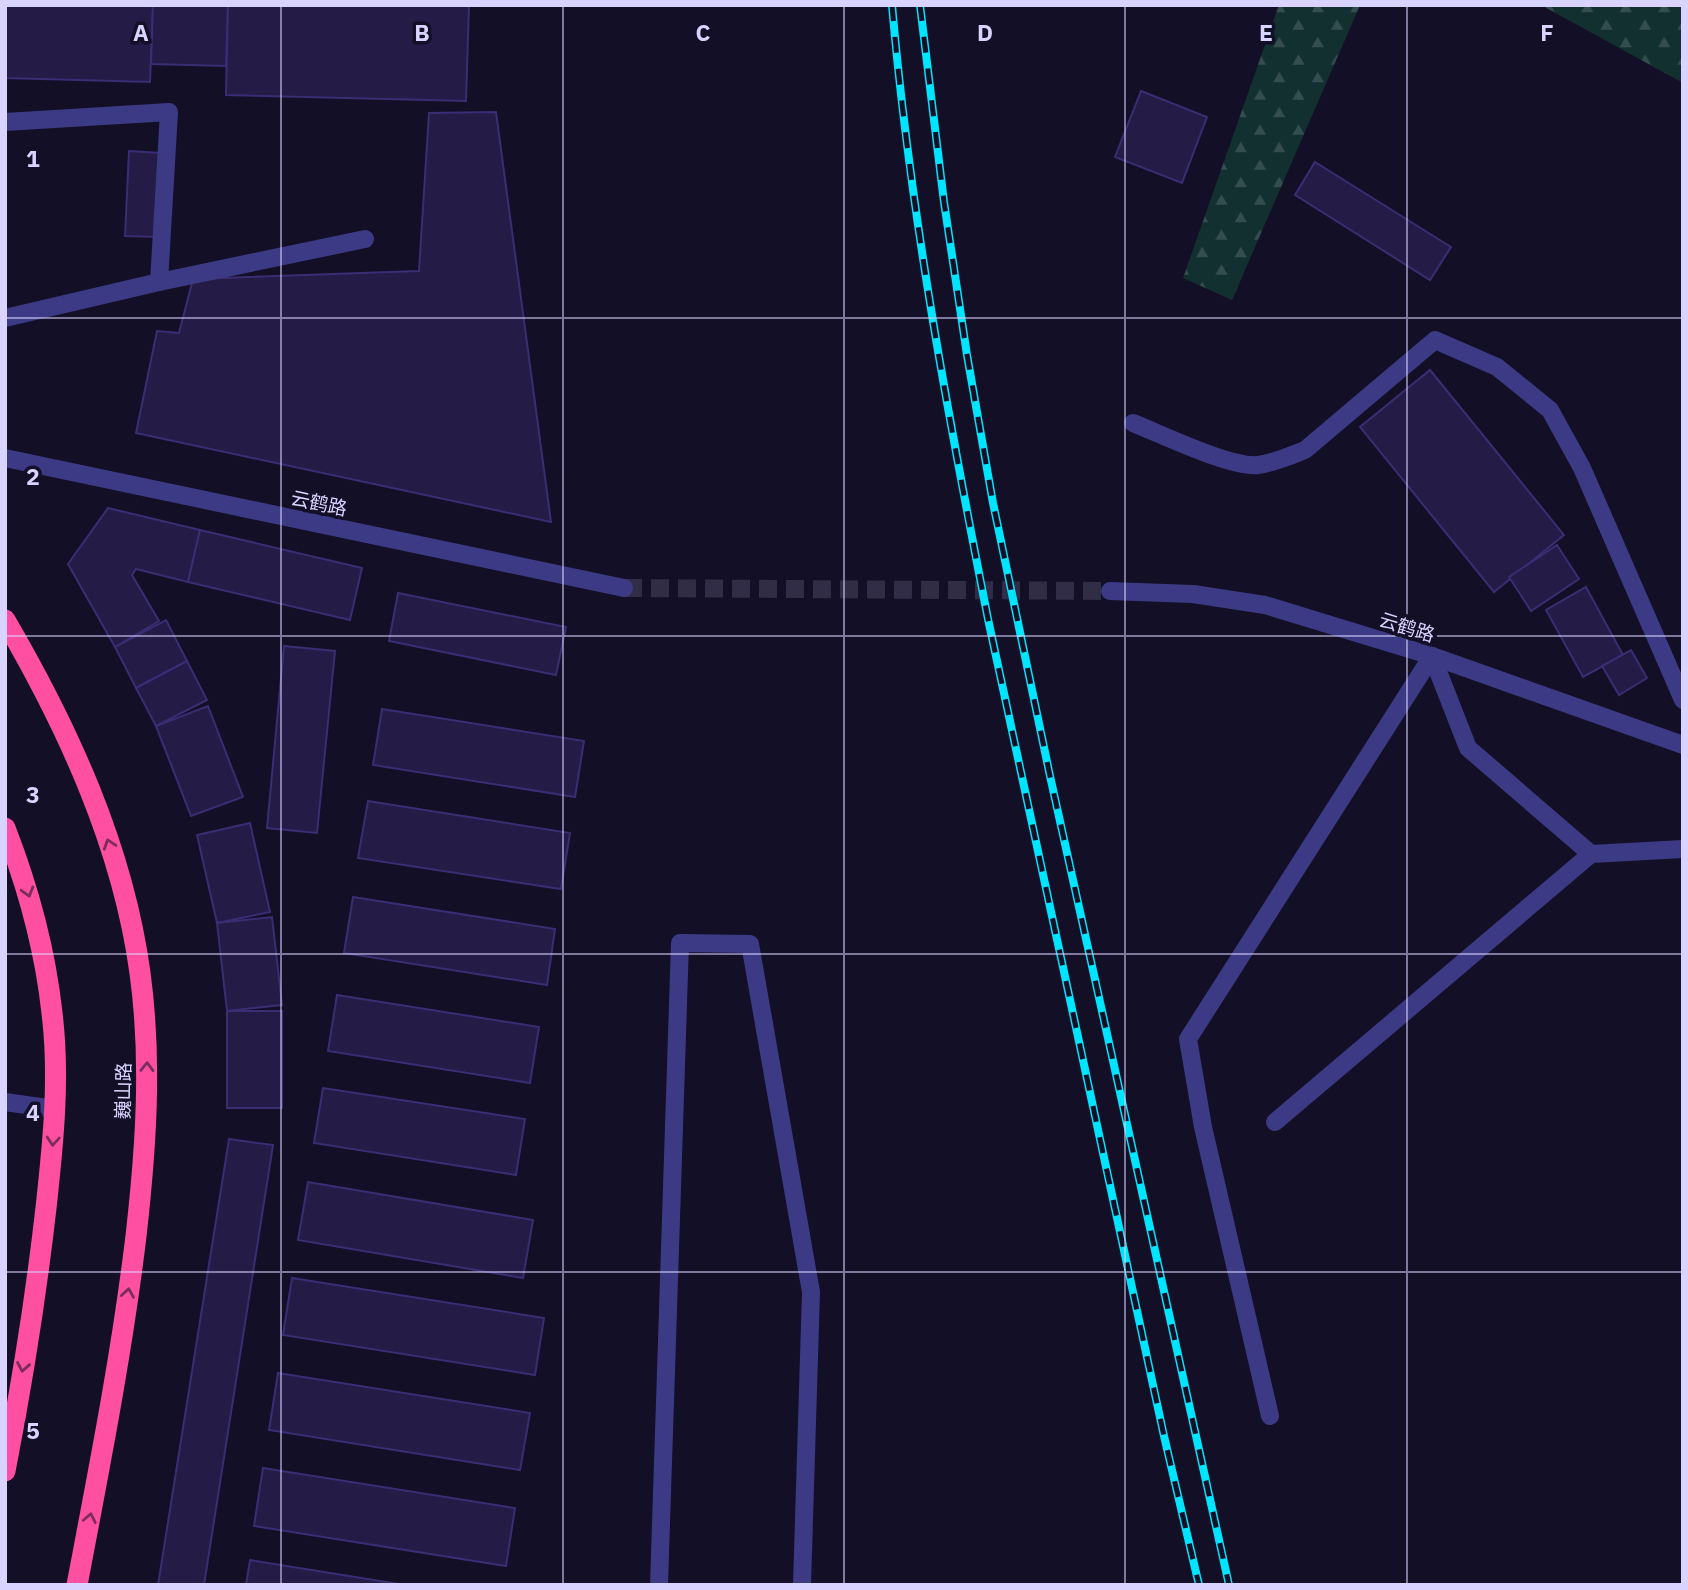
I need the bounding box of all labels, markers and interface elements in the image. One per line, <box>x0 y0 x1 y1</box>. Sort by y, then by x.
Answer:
text: A <box>133 17 149 47</box>
text: B <box>414 17 430 47</box>
text: C <box>696 17 711 47</box>
text: D <box>977 17 993 47</box>
text: E <box>1259 17 1273 47</box>
text: F <box>1540 17 1554 47</box>
text: 1 <box>26 143 40 173</box>
text: 2 <box>26 461 40 491</box>
street label: 云鹤路 <box>289 485 349 521</box>
street label: 云鹤路 <box>1376 607 1438 647</box>
text: 3 <box>26 779 40 809</box>
one-way arrow <box>102 838 117 850</box>
one-way arrow <box>19 886 34 898</box>
one-way arrow <box>139 1061 155 1072</box>
street label: 巍山路 <box>111 1062 135 1120</box>
text: 4 <box>26 1097 40 1127</box>
one-way arrow <box>45 1136 60 1147</box>
one-way arrow <box>120 1288 135 1299</box>
one-way arrow <box>16 1361 31 1373</box>
text: 5 <box>26 1415 40 1445</box>
one-way arrow <box>81 1512 96 1524</box>

